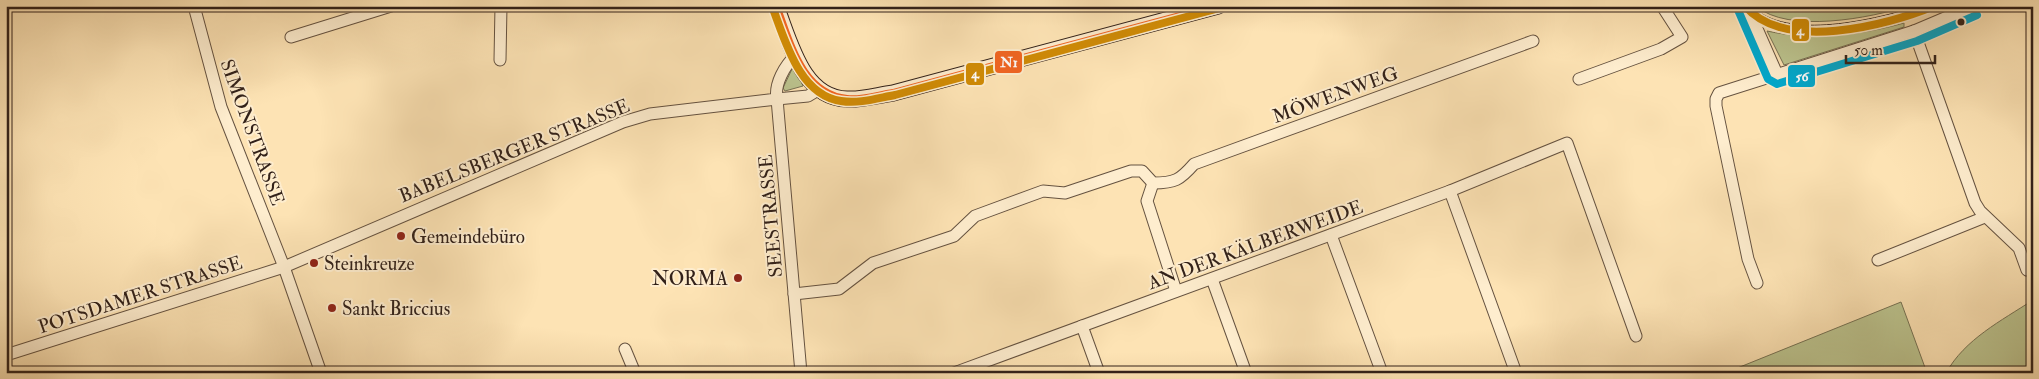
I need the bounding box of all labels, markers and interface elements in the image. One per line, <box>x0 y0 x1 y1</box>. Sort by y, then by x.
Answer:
unlabelled marker <box>1956 17 1966 27</box>
line badge: 4 <box>1791 18 1810 42</box>
text: 4 <box>1795 22 1805 39</box>
scale bar <box>1846 32 1935 64</box>
text: 50 m <box>1854 41 1883 60</box>
line badge: N1 <box>994 50 1023 74</box>
text: N1 <box>999 54 1018 71</box>
street label: SIMONSTRASSE <box>214 56 290 209</box>
street label: MÖWENWEG <box>1269 60 1402 129</box>
line badge: 4 <box>965 62 985 86</box>
line badge: 56 <box>1787 64 1816 88</box>
text: 4 <box>970 65 980 82</box>
text: 56 <box>1795 68 1810 85</box>
street label: BABELSBERGER STRASSE <box>396 94 633 208</box>
street label: SEESTRASSE <box>754 153 788 278</box>
street label: AN DER KÄLBERWEIDE <box>1143 194 1366 295</box>
place label: Gemeindebüro <box>411 225 525 249</box>
marker: Gemeindebüro <box>395 230 407 242</box>
street label: POTSDAMER STRASSE <box>35 250 246 339</box>
place label: Steinkreuze <box>324 252 415 276</box>
marker: Steinkreuze <box>308 257 320 269</box>
place label: NORMA <box>652 267 728 291</box>
marker: NORMA <box>732 272 744 284</box>
place label: Sankt Briccius <box>342 297 450 321</box>
marker: Sankt Briccius <box>326 302 338 314</box>

